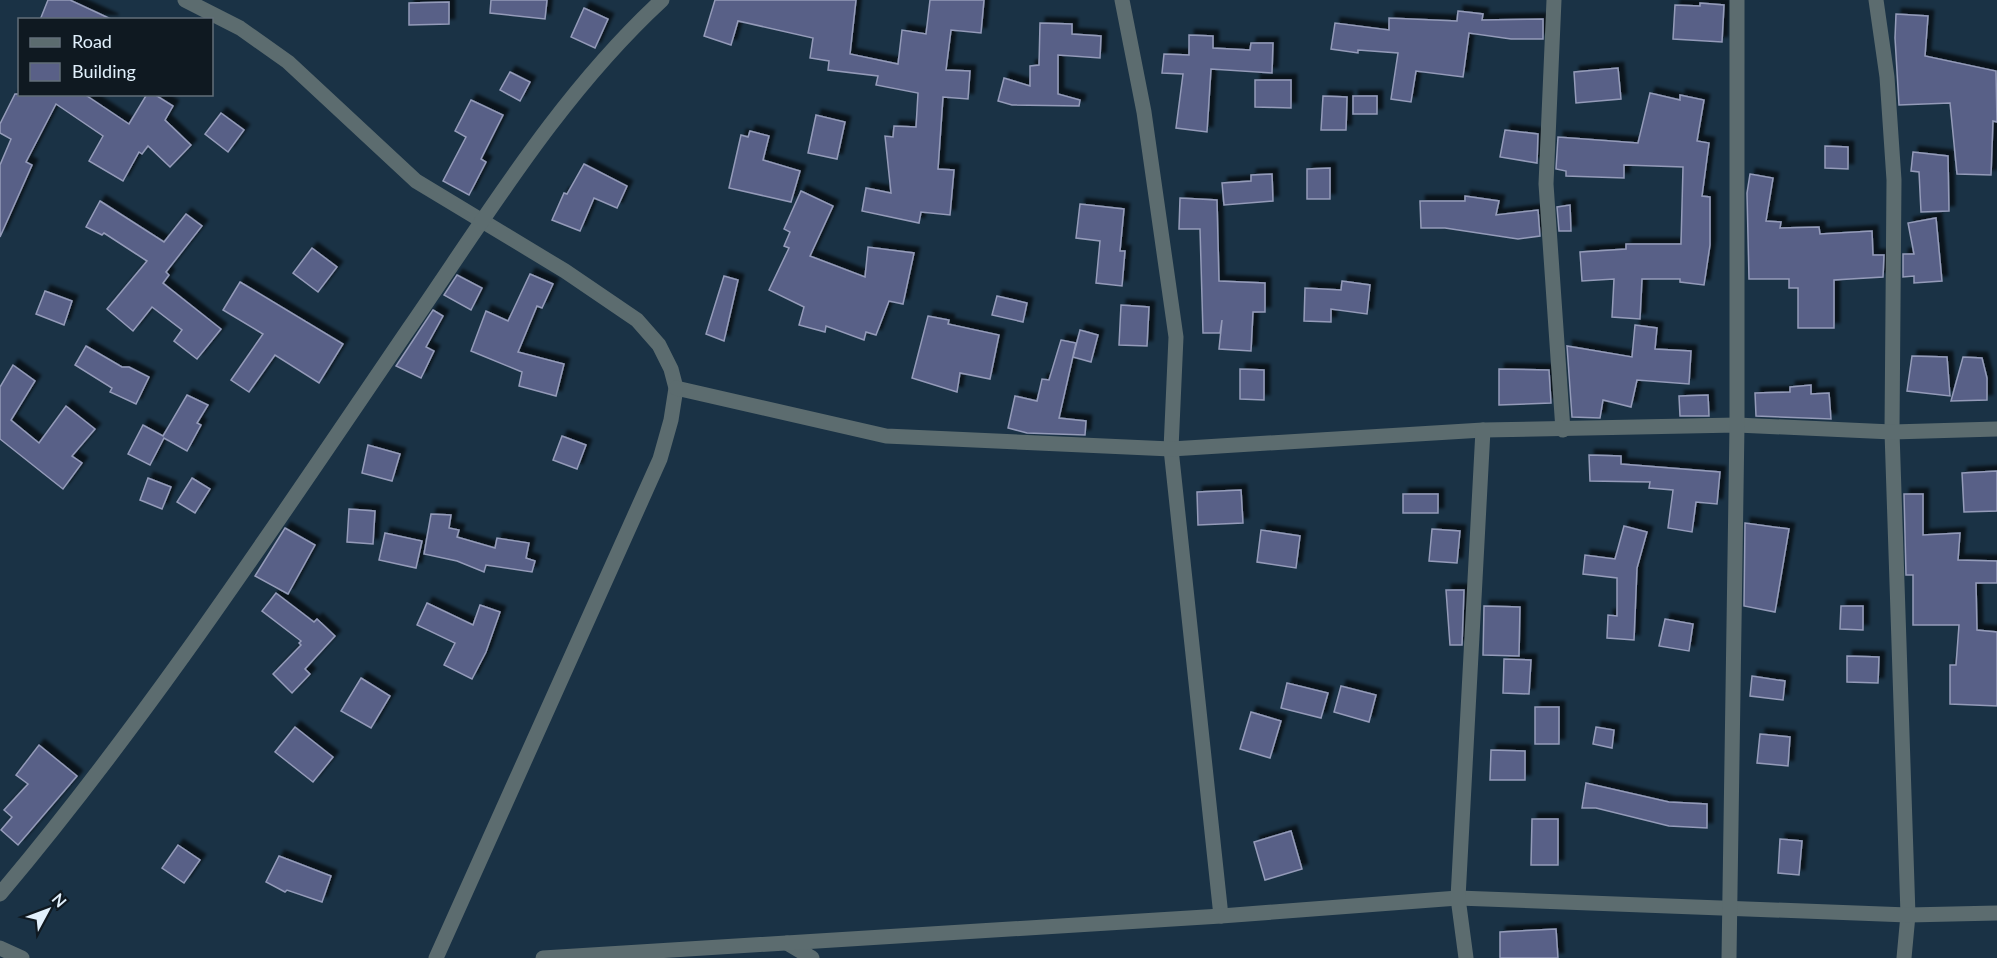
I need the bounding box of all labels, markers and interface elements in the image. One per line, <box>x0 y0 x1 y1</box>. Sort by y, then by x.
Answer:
legend <box>18 18 213 96</box>
text: Road <box>72 30 112 52</box>
text: Building <box>72 60 136 82</box>
north arrow <box>18 880 78 940</box>
text: N <box>48 889 71 911</box>

